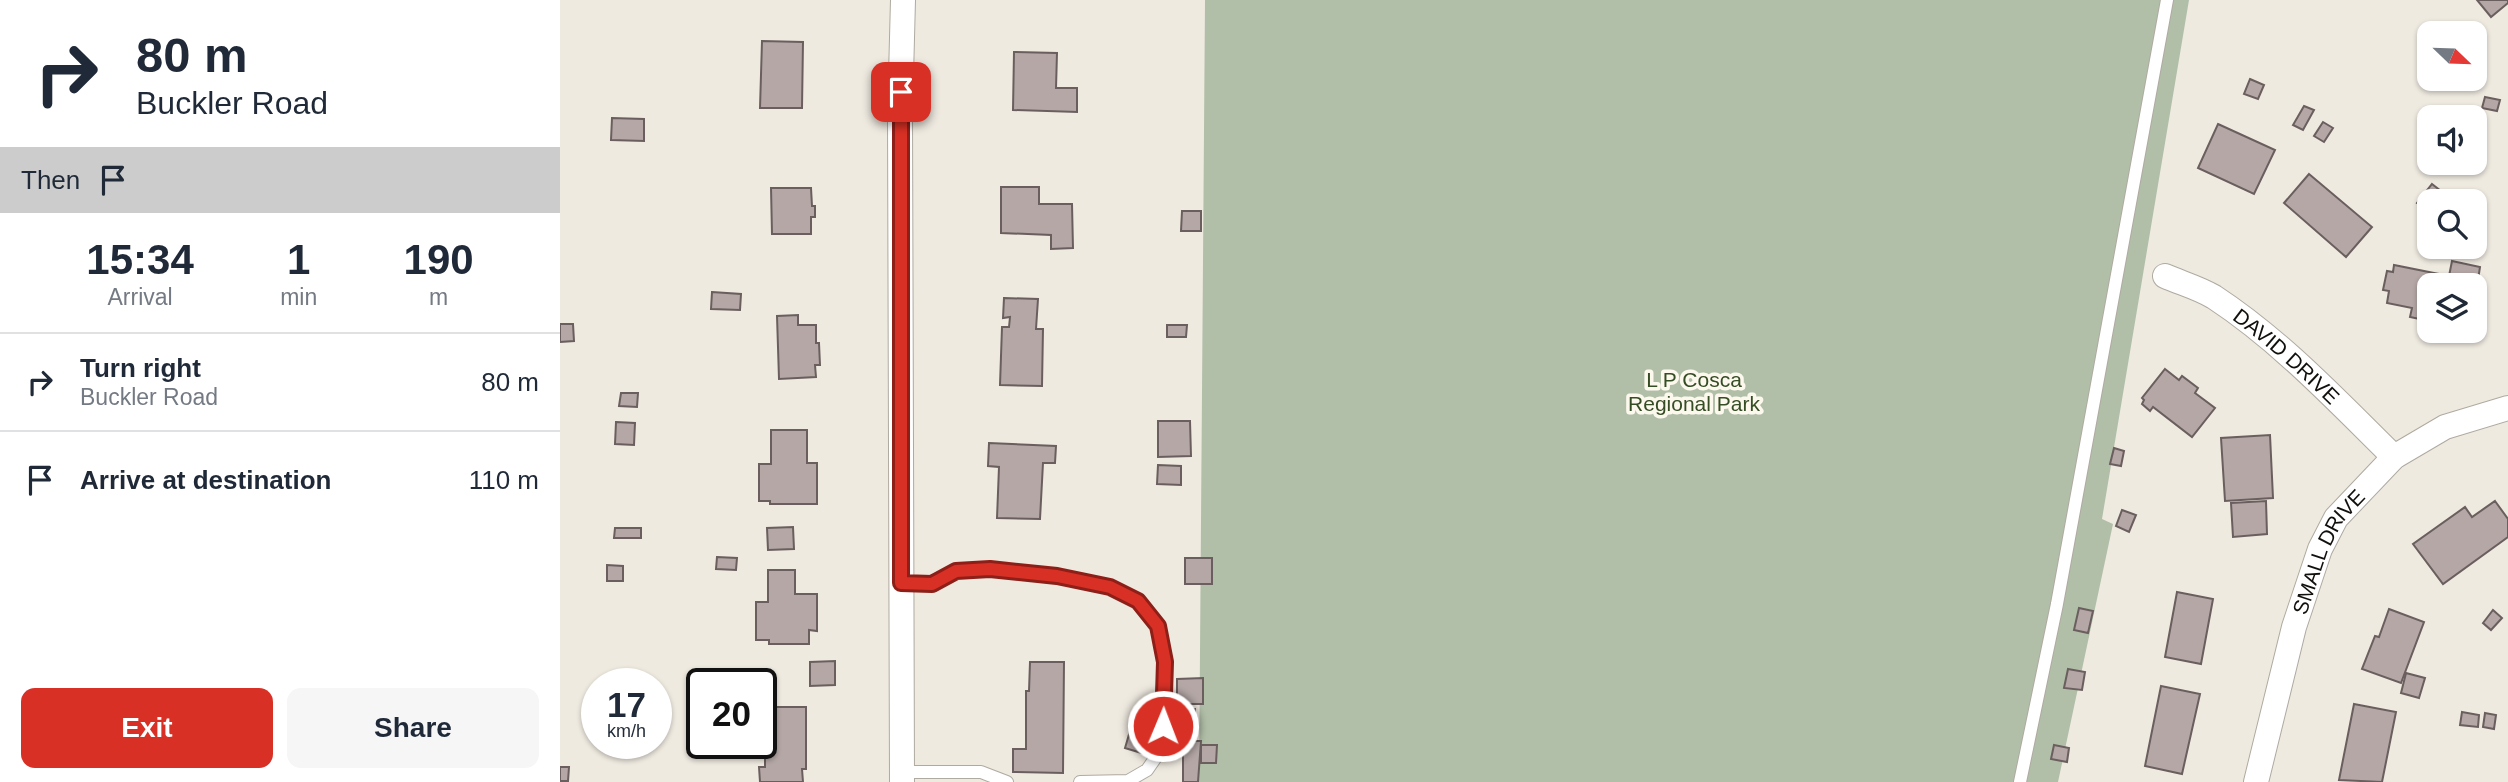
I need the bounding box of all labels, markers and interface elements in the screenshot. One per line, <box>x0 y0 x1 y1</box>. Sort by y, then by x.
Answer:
north arrow <box>2417 21 2487 91</box>
map controls <box>2417 21 2487 343</box>
icon: right <box>21 28 112 119</box>
text: 80 m <box>136 28 248 82</box>
pin <box>871 62 931 122</box>
icon: arrive <box>882 73 920 111</box>
text: Buckler Road <box>136 85 328 121</box>
button: sound <box>2417 105 2487 175</box>
icon: arrive <box>94 161 132 199</box>
text: Then <box>21 165 80 195</box>
button: search <box>2417 189 2487 259</box>
text: 15:34 <box>86 236 194 283</box>
text: 1 <box>287 236 310 283</box>
text: 190 <box>404 236 474 283</box>
button: layers <box>2417 273 2487 343</box>
text: Arrival <box>107 284 173 310</box>
text: min <box>280 284 317 310</box>
text: m <box>429 284 448 310</box>
street label: DAVID DRIVE <box>2230 303 2344 408</box>
text: Turn right <box>80 353 201 383</box>
icon: right <box>21 363 59 401</box>
text: 80 m <box>481 367 539 397</box>
park label: L P Cosca Regional Park <box>1628 368 1760 415</box>
text: Buckler Road <box>80 384 218 410</box>
icon: arrive <box>21 461 59 499</box>
text: Arrive at destination <box>80 465 331 495</box>
text: 110 m <box>469 465 539 495</box>
street label: SMALL DRIVE <box>2288 484 2369 617</box>
speed limit sign: 20 <box>686 668 777 759</box>
text: 17 <box>607 685 646 724</box>
button: Exit <box>21 688 273 768</box>
button: Share <box>287 688 539 768</box>
position arrow <box>1126 689 1200 763</box>
text: km/h <box>607 721 646 741</box>

